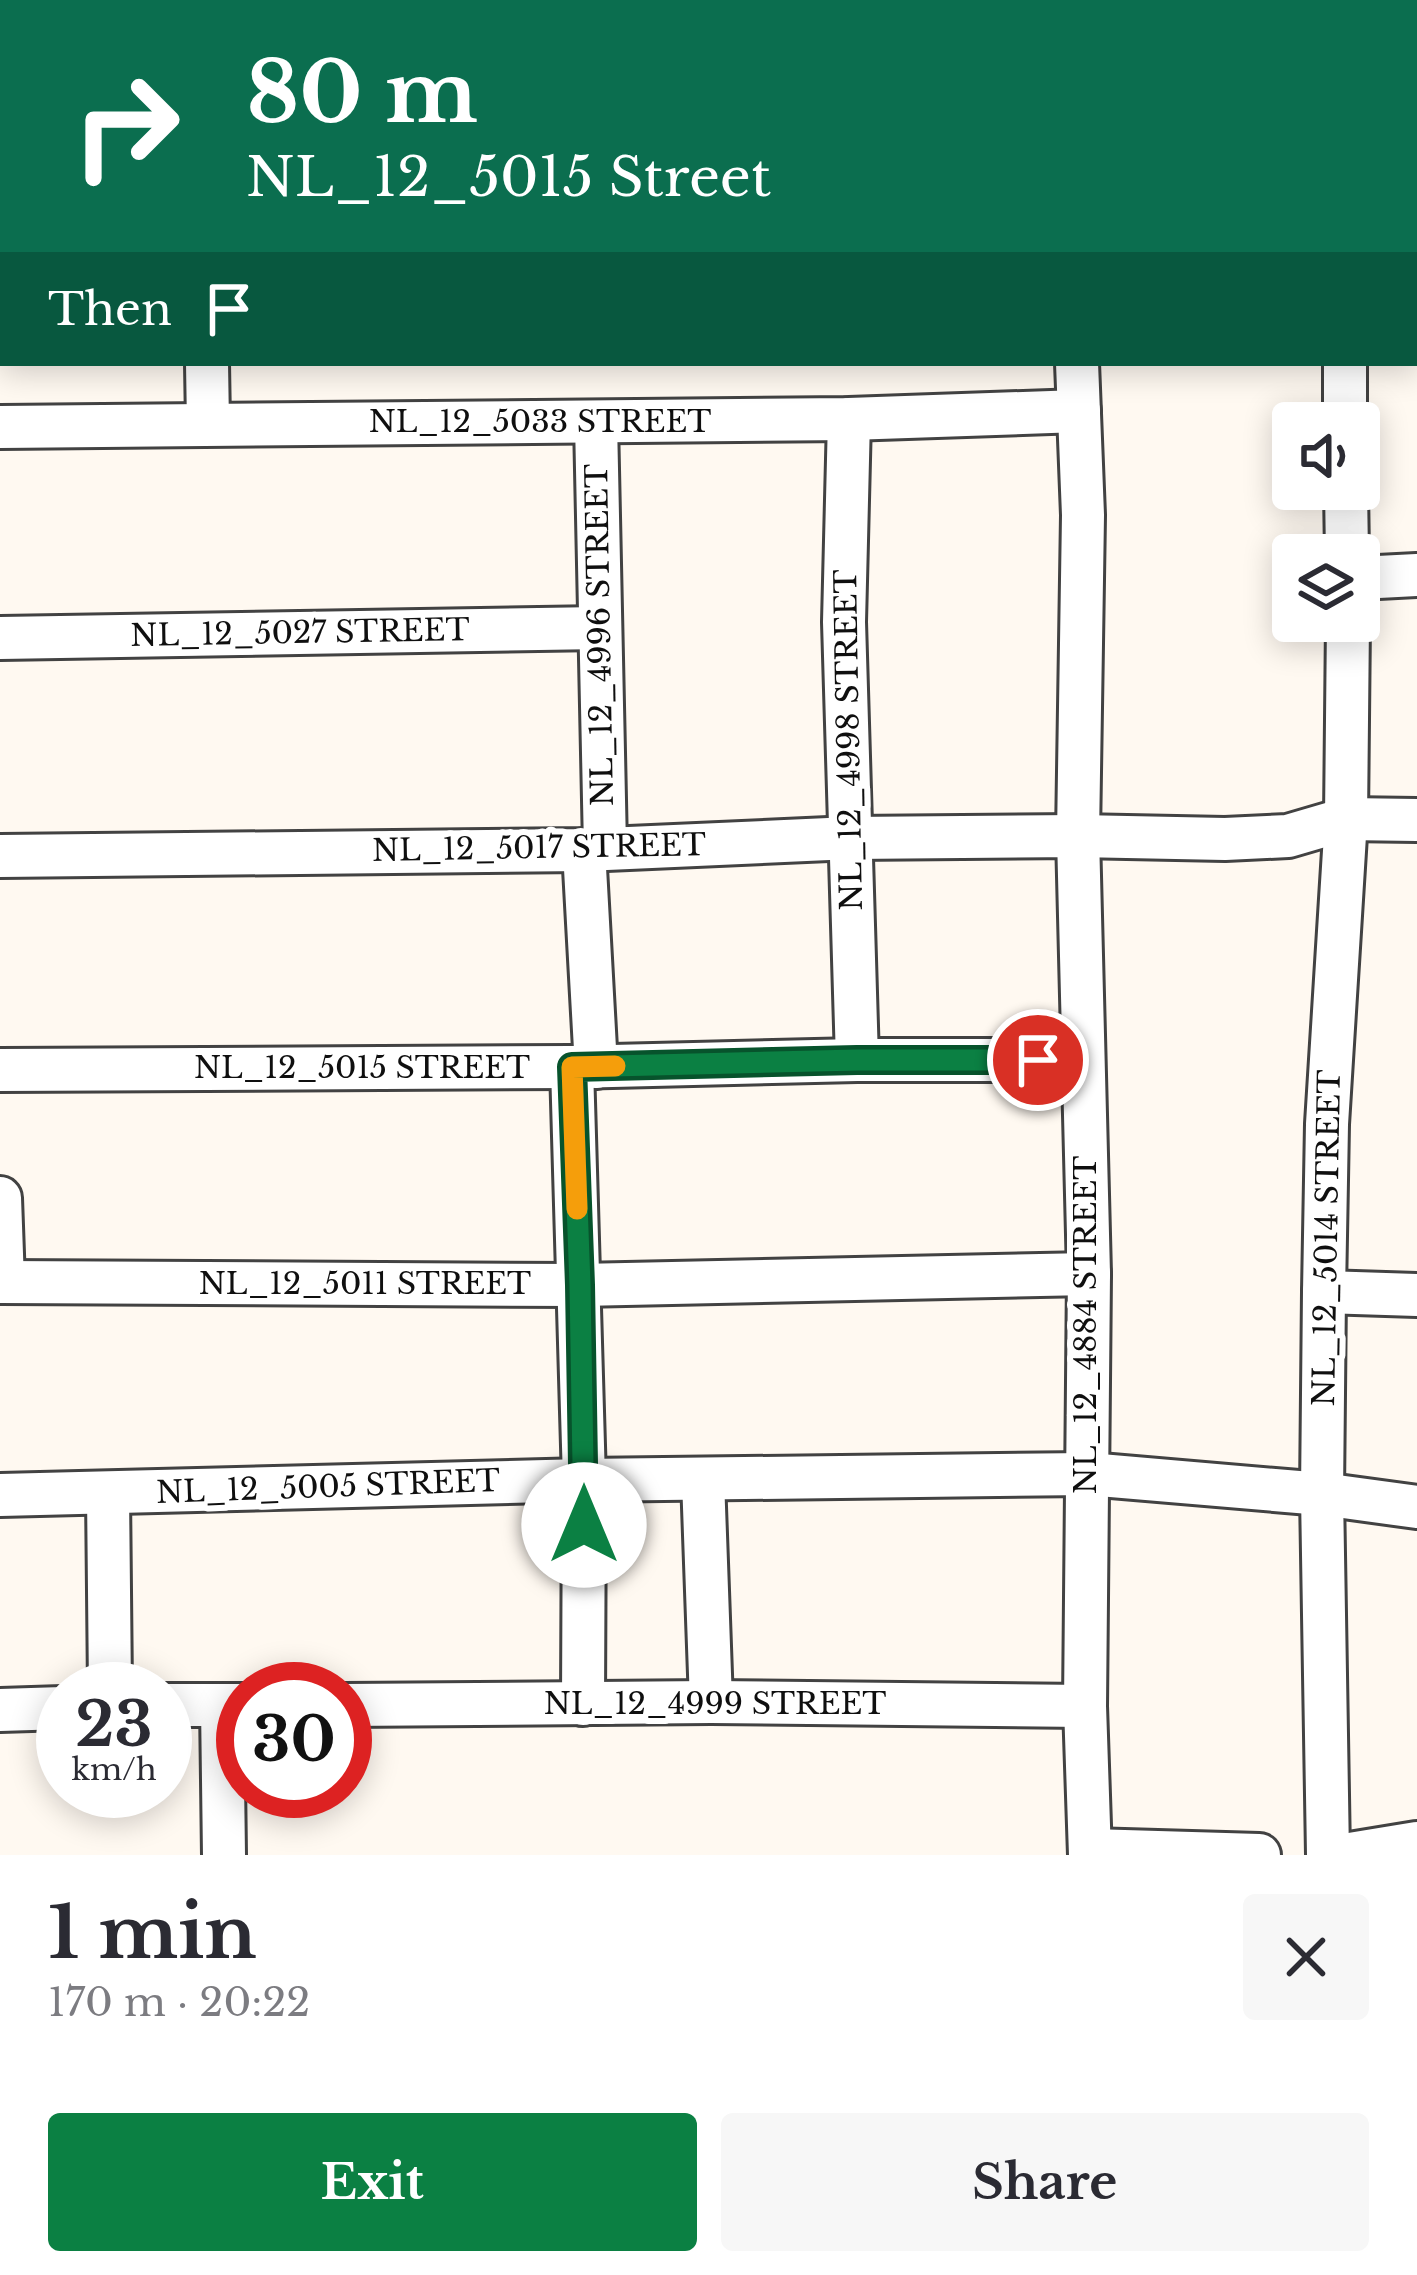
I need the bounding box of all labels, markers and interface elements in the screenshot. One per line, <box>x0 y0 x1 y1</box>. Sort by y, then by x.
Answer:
text: 80 m <box>246 41 478 145</box>
icon: right <box>48 48 204 204</box>
text: NL_12_5015 Street <box>246 144 771 211</box>
icon: arrive <box>196 276 262 342</box>
text: Then <box>48 281 172 337</box>
map controls <box>1272 402 1380 642</box>
button: sound <box>1272 402 1380 510</box>
street label: NL_12_5033 STREET <box>369 403 711 440</box>
street label: NL_12_4996 STREET <box>578 463 621 807</box>
button: layers <box>1272 534 1380 642</box>
street label: NL_12_4998 STREET <box>827 569 870 911</box>
street label: NL_12_5027 STREET <box>130 611 470 654</box>
street label: NL_12_5017 STREET <box>372 826 706 869</box>
pin <box>987 1009 1089 1111</box>
icon: arrive <box>1005 1027 1071 1093</box>
street label: NL_12_5015 STREET <box>194 1049 530 1086</box>
street label: NL_12_5014 STREET <box>1305 1069 1348 1407</box>
street label: NL_12_4884 STREET <box>1067 1156 1104 1494</box>
street label: NL_12_5011 STREET <box>199 1265 531 1302</box>
street label: NL_12_5005 STREET <box>155 1462 501 1511</box>
position arrow <box>521 1462 647 1588</box>
speed limit sign: 30 <box>216 1662 372 1818</box>
street label: NL_12_4999 STREET <box>544 1685 886 1722</box>
text: 23 <box>75 1688 153 1762</box>
text: km/h <box>71 1751 157 1788</box>
text: 1 min <box>48 1888 257 1977</box>
button: close <box>1243 1894 1369 2020</box>
text: 170 m · 20:22 <box>48 1978 310 2027</box>
button: Exit <box>48 2113 697 2251</box>
button: Share <box>721 2113 1369 2251</box>

